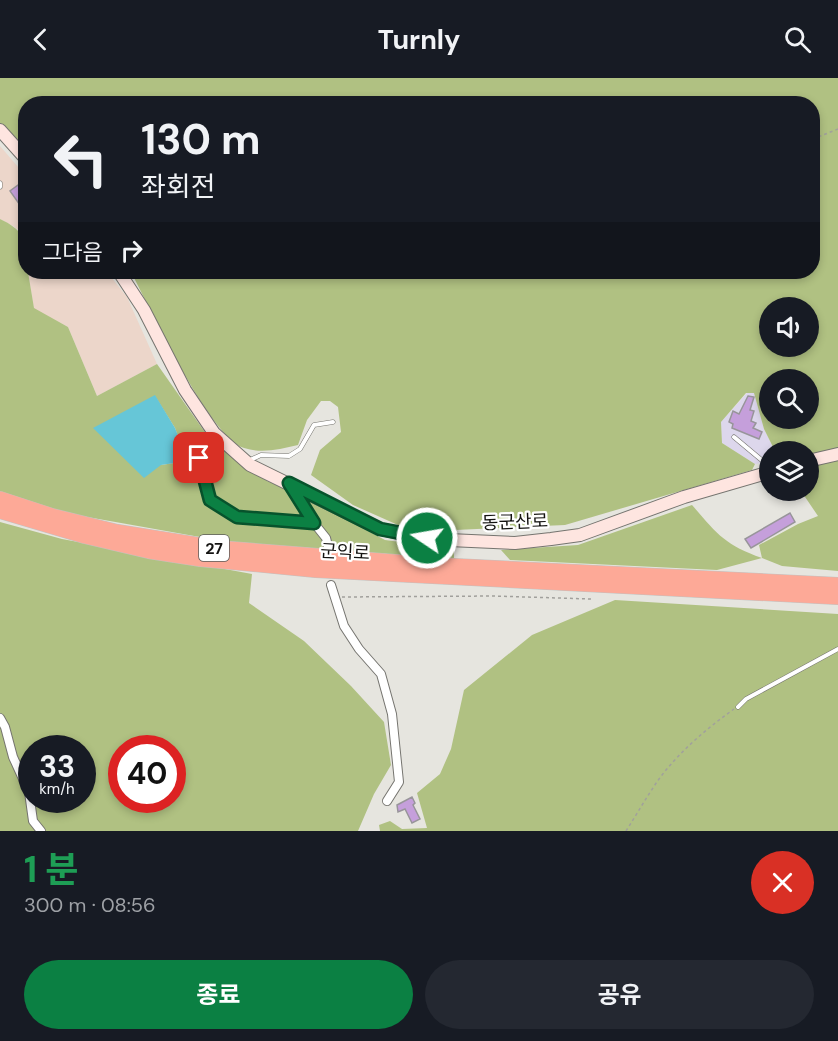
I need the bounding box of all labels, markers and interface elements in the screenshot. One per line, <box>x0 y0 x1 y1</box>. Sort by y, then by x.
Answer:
text: Turnly <box>378 22 460 57</box>
icon: back <box>24 23 57 56</box>
icon: search <box>781 23 814 56</box>
text: 130 m <box>141 112 261 167</box>
icon: left <box>42 120 120 198</box>
text: 좌회전 <box>141 169 216 204</box>
icon: right <box>115 234 148 267</box>
text: 그다음 <box>42 238 103 267</box>
map controls <box>759 297 819 501</box>
button: sound <box>759 297 819 357</box>
button: search <box>759 369 819 429</box>
pin <box>173 432 224 483</box>
icon: arrive <box>182 441 215 474</box>
button: layers <box>759 441 819 501</box>
position arrow <box>395 506 459 570</box>
street label: 동군산로 <box>481 509 549 535</box>
road number: 27 <box>199 535 229 561</box>
street label: 군익로 <box>320 539 370 565</box>
speed limit sign: 40 <box>108 735 186 813</box>
text: 33 <box>39 747 75 786</box>
text: km/h <box>39 779 75 799</box>
text: 1 분 <box>24 846 79 893</box>
button: close <box>751 851 814 914</box>
text: 300 m · 08:56 <box>24 892 156 918</box>
button: 종료 <box>24 960 413 1029</box>
button: 공유 <box>425 960 814 1029</box>

